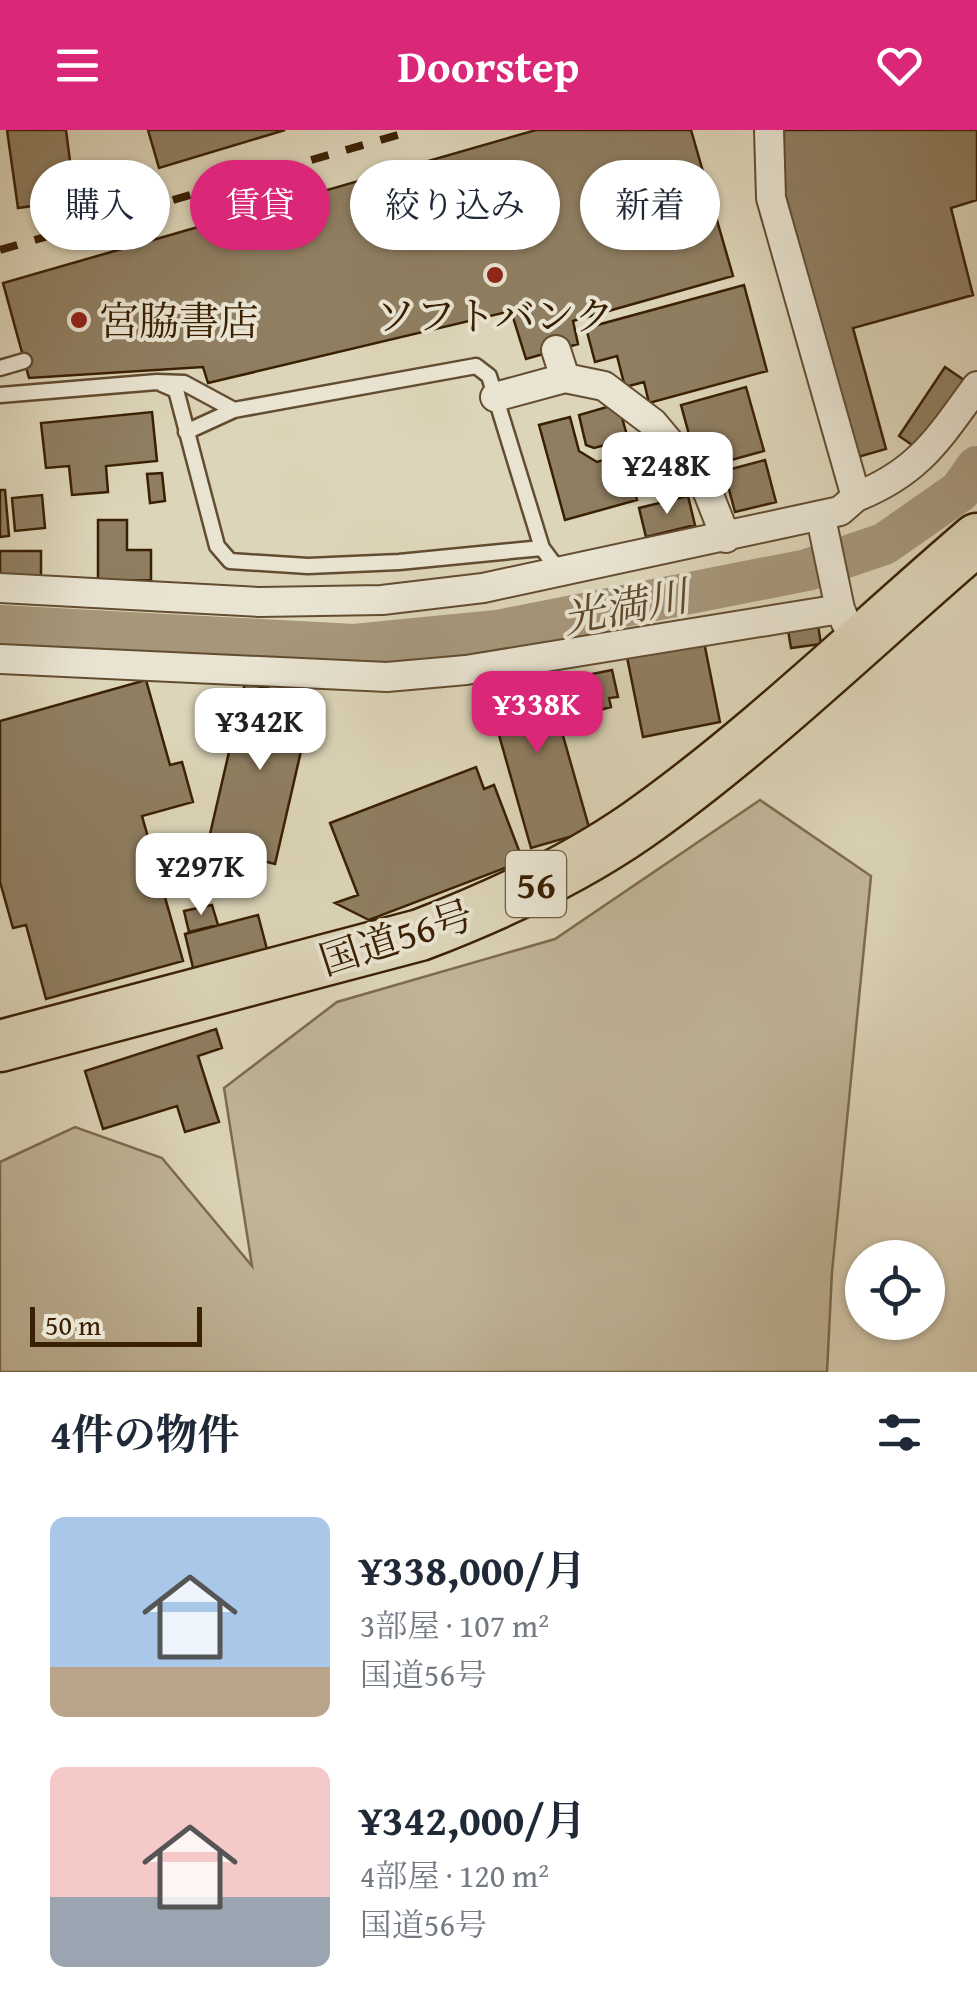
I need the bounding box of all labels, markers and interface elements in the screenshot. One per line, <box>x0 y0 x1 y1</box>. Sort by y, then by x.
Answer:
text: Doorstep <box>398 33 579 98</box>
icon: menu <box>50 38 105 93</box>
icon: heart <box>872 38 927 93</box>
chip: 購入 <box>30 160 170 250</box>
chip: 賃貸 <box>190 160 330 250</box>
chip: 絞り込み <box>350 160 560 250</box>
chip: 新着 <box>580 160 720 250</box>
marker: ソフトバンク <box>484 264 506 286</box>
place label: ソフトバンク <box>376 286 614 345</box>
place label: 宮脇書店 <box>99 291 259 350</box>
marker: 宮脇書店 <box>68 309 90 331</box>
pin: ¥248K <box>597 432 737 517</box>
text: ¥248K <box>624 441 710 488</box>
water label: 光満川 <box>557 563 697 648</box>
pin: ¥338K <box>467 671 607 756</box>
text: ¥338K <box>494 680 580 727</box>
pin: ¥342K <box>190 688 330 773</box>
text: ¥342K <box>217 697 303 744</box>
pin: ¥297K <box>131 833 271 918</box>
text: ¥297K <box>158 842 244 889</box>
road number: 56 <box>506 851 566 917</box>
street label: 国道56号 <box>312 884 480 990</box>
map controls <box>845 1240 945 1340</box>
button: locate <box>845 1240 945 1340</box>
scale bar <box>30 1302 202 1346</box>
text: 50 m <box>45 1304 101 1345</box>
text: 4件の物件 <box>50 1403 240 1464</box>
icon: filters <box>872 1405 927 1460</box>
text: ¥338,000/月 <box>360 1539 586 1600</box>
icon: home <box>130 1557 250 1677</box>
text: 3部屋 · 107 m² <box>360 1602 549 1649</box>
text: 国道56号 <box>360 1651 487 1698</box>
text: ¥342,000/月 <box>360 1789 586 1850</box>
icon: home <box>130 1807 250 1927</box>
text: 4部屋 · 120 m² <box>360 1852 549 1899</box>
text: 国道56号 <box>360 1901 487 1948</box>

